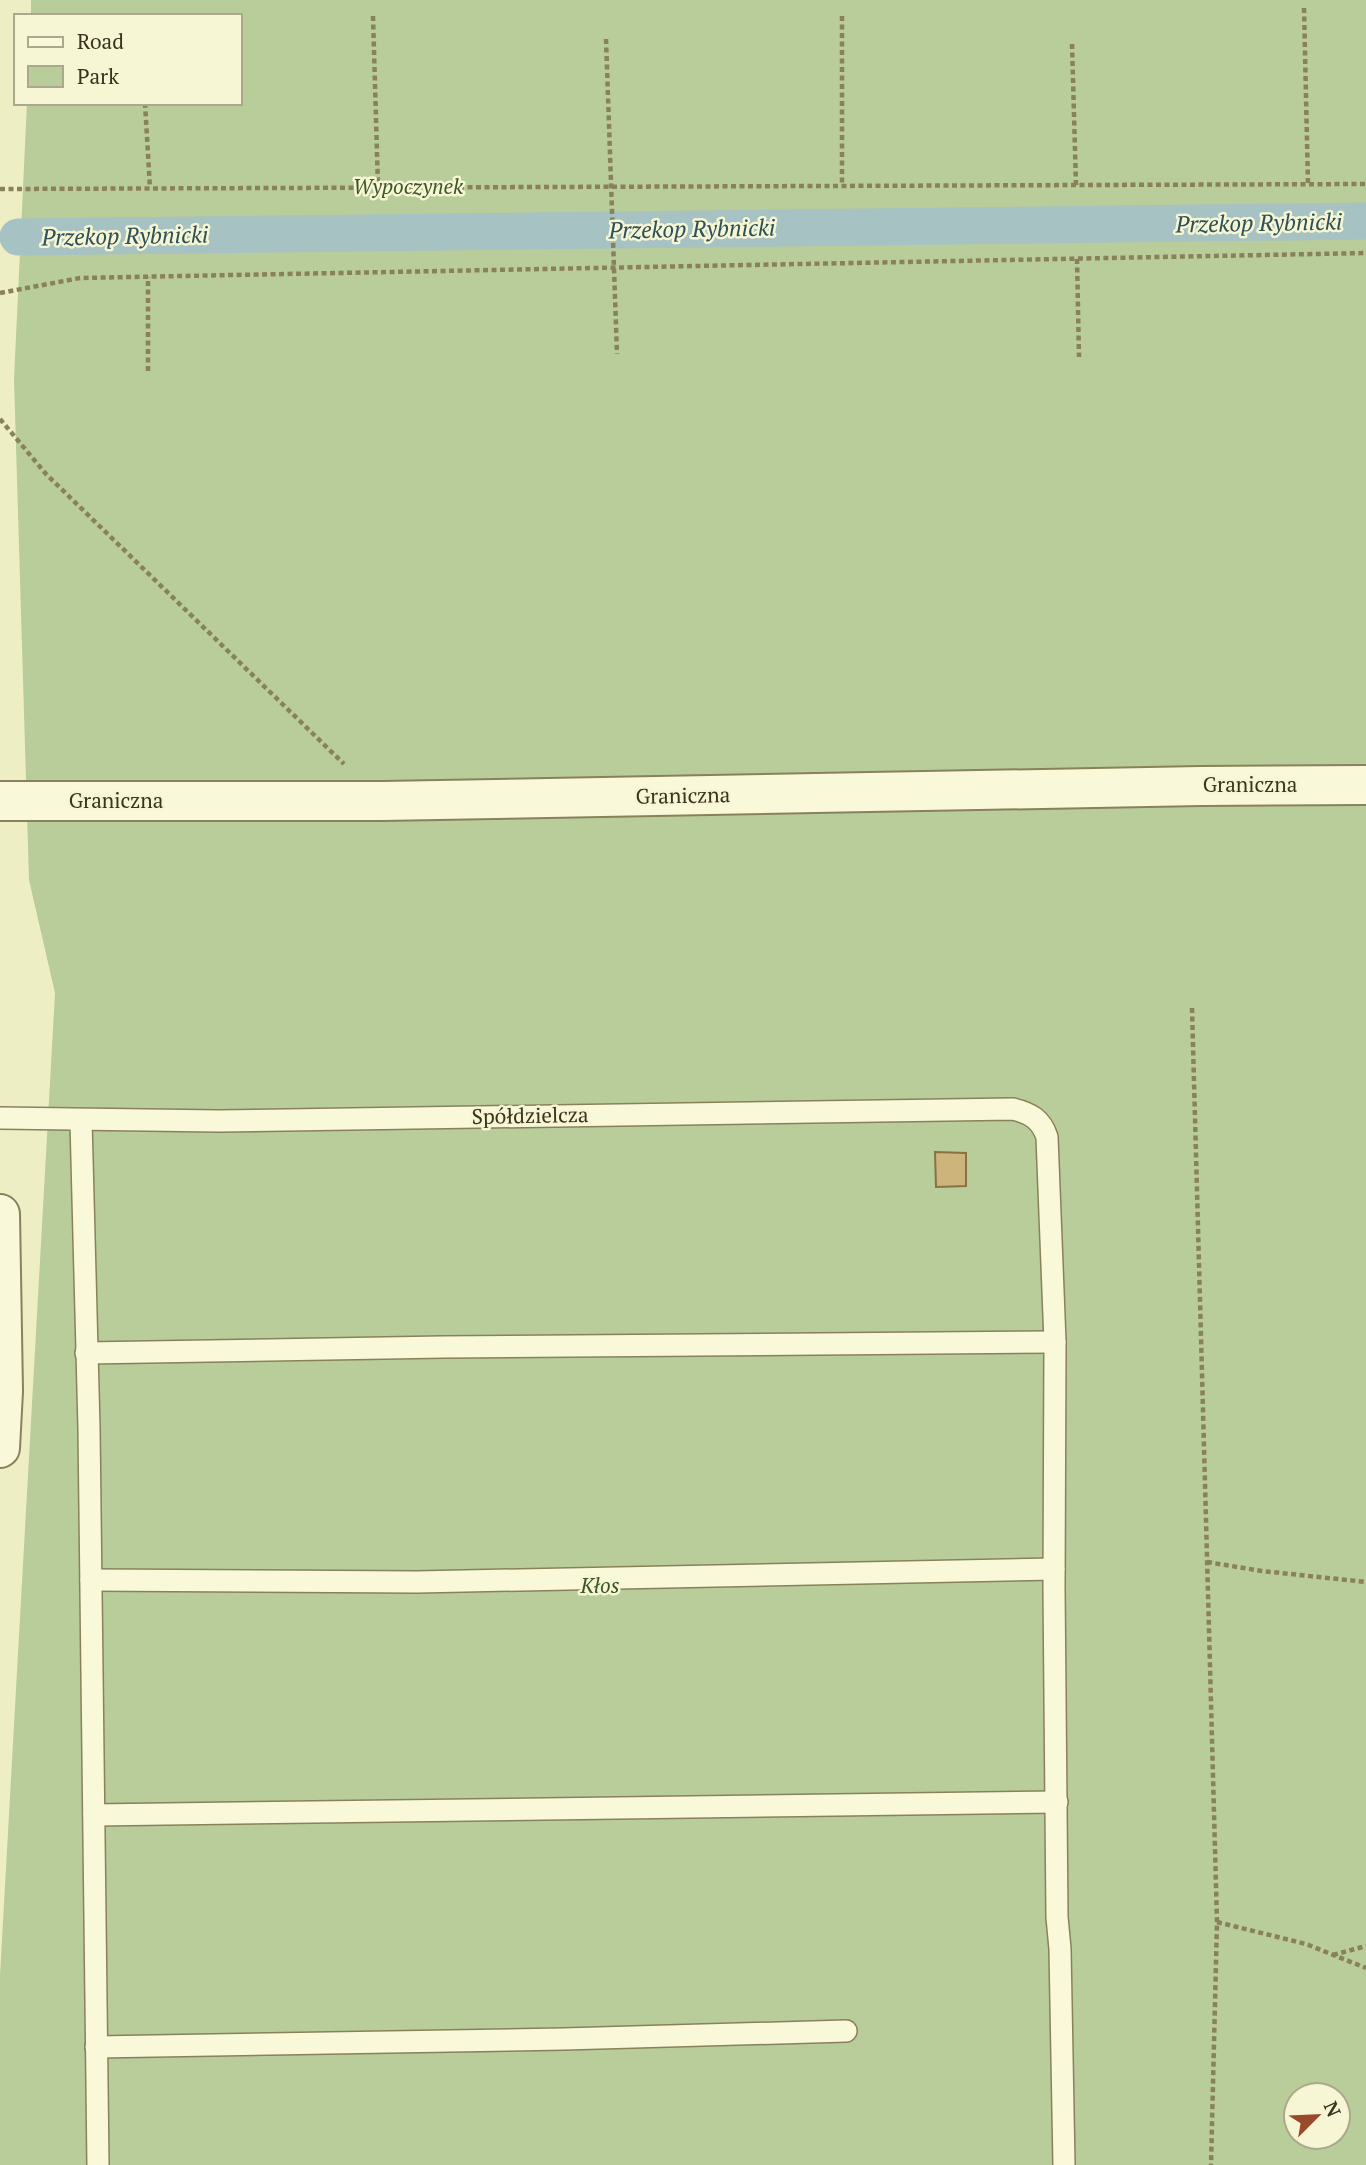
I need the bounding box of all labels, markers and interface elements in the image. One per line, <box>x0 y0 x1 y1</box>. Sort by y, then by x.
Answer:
legend <box>14 14 242 105</box>
text: Road <box>77 27 124 55</box>
text: Park <box>77 62 119 90</box>
park label: Wypoczynek <box>353 172 464 200</box>
water label: Przekop Rybnicki <box>1174 206 1343 239</box>
water label: Przekop Rybnicki <box>607 212 776 245</box>
water label: Przekop Rybnicki <box>40 219 209 252</box>
street label: Graniczna <box>1203 770 1298 798</box>
street label: Graniczna <box>635 780 731 810</box>
street label: Graniczna <box>69 786 164 814</box>
street label: Spółdzielcza <box>471 1100 589 1130</box>
park label: Kłos <box>579 1571 620 1599</box>
north arrow <box>1282 2081 1352 2151</box>
text: N <box>1319 2097 1348 2121</box>

